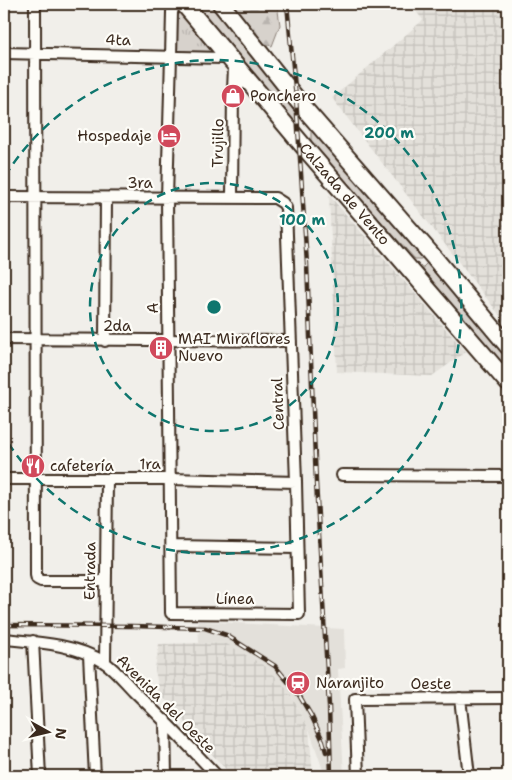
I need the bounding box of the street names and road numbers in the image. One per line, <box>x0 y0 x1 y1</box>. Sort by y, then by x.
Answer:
street label: 4ta <box>105 30 132 50</box>
street label: Trujillo <box>208 118 228 168</box>
street label: Calzada de Vento <box>295 139 395 250</box>
street label: 3ra <box>127 173 153 193</box>
street label: A <box>143 302 163 313</box>
street label: 2da <box>103 316 132 336</box>
street label: Central <box>267 377 289 431</box>
street label: 1ra <box>139 454 161 474</box>
street label: Entrada <box>79 541 101 600</box>
street label: Línea <box>216 589 255 609</box>
street label: Avenida del Oeste <box>112 650 220 758</box>
street label: Oeste <box>411 674 451 694</box>

